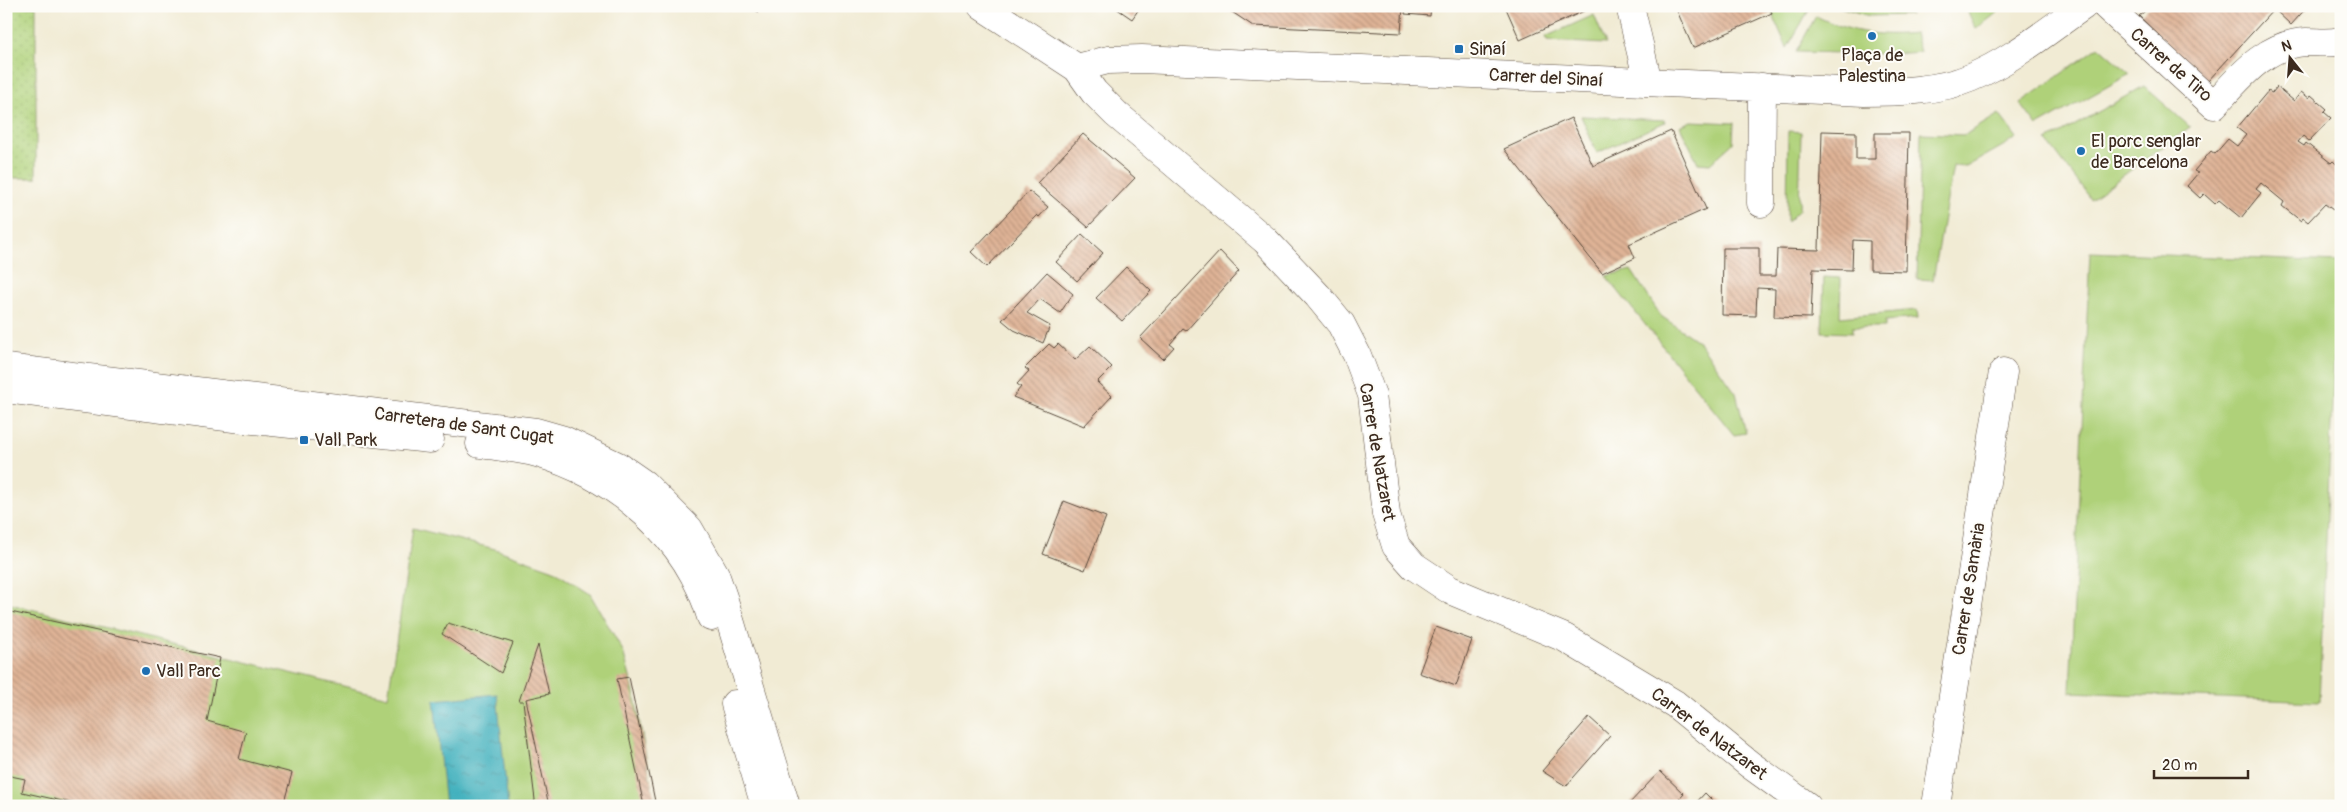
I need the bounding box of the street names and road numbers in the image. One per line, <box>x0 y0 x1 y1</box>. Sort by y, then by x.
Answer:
street label: Carrer de Tiro <box>2125 23 2217 107</box>
street label: Carrer del Sinaí <box>1488 64 1604 92</box>
street label: Carrer de Natzaret <box>1354 381 1401 524</box>
street label: Carretera de Sant Cugat <box>373 402 556 450</box>
street label: Carrer de Samària <box>1947 521 1991 657</box>
street label: Carrer de Natzaret <box>1646 683 1772 786</box>

